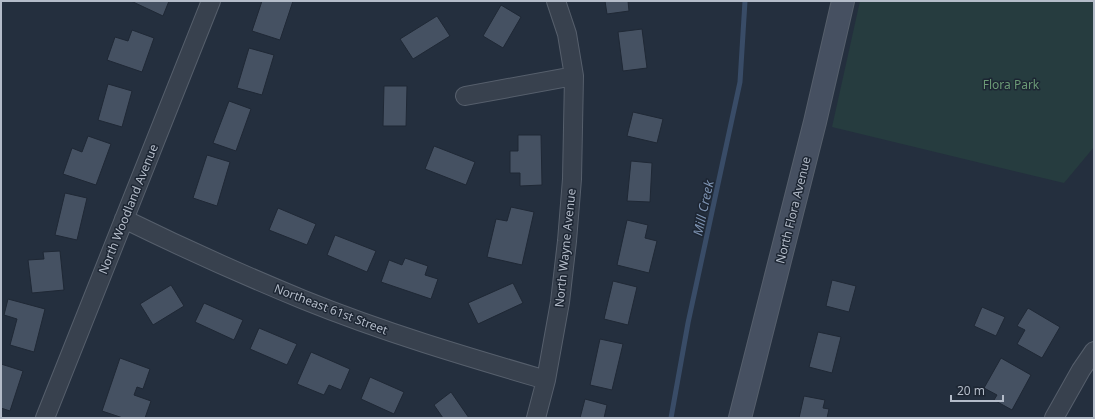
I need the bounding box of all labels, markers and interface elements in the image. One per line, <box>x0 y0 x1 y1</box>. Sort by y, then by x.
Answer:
park label: Flora Park <box>983 76 1040 93</box>
street label: North Woodland Avenue <box>94 141 162 277</box>
street label: North Flora Avenue <box>772 155 815 265</box>
water label: Mill Creek <box>688 178 718 237</box>
street label: North Wayne Avenue <box>550 188 580 308</box>
street label: Northeast 61st Street <box>272 280 391 339</box>
scale bar <box>951 377 1003 403</box>
text: 20 m <box>957 382 985 399</box>

